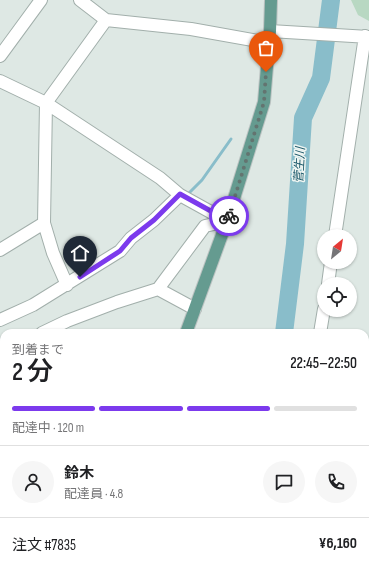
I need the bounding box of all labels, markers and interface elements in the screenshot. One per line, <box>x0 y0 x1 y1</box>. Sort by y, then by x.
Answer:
pin <box>249 31 283 72</box>
icon: bag <box>255 37 277 59</box>
water label: 菅生川 <box>292 145 309 183</box>
courier <box>209 196 249 236</box>
icon: bike <box>218 205 240 227</box>
north arrow <box>317 229 357 269</box>
map controls <box>317 229 357 317</box>
pin <box>63 236 97 277</box>
icon: home <box>69 242 91 264</box>
button: locate <box>317 277 357 317</box>
text: 到着まで <box>12 342 64 358</box>
text: 22:45–22:50 <box>290 354 357 373</box>
text: 2 分 <box>12 357 53 388</box>
text: 配達中 · 120 m <box>12 420 84 436</box>
button: person <box>12 461 54 503</box>
button: chat <box>263 461 305 503</box>
button: phone <box>315 461 357 503</box>
text: 鈴木 <box>64 464 94 483</box>
text: 配達員 · 4.8 <box>64 486 123 502</box>
text: ¥6,160 <box>319 534 357 553</box>
text: 注文 #7835 <box>12 536 76 555</box>

